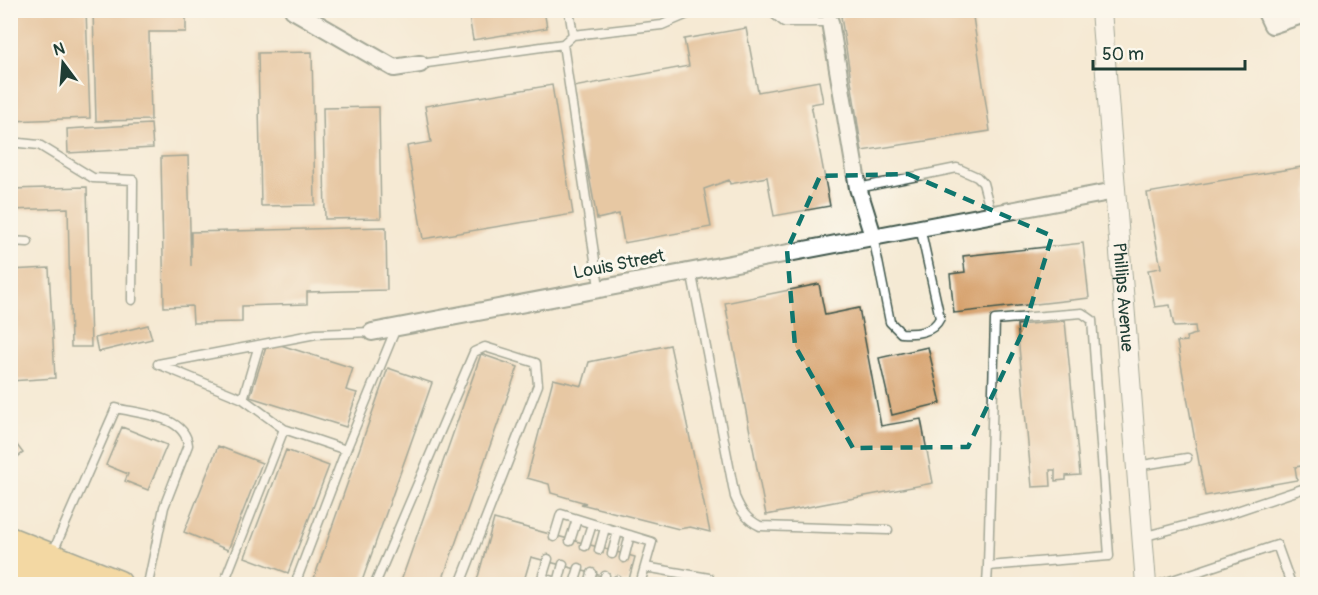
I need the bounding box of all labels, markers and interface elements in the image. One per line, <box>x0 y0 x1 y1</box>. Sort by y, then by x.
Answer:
north arrow <box>33 33 93 93</box>
scale bar <box>1093 33 1244 71</box>
text: N <box>51 38 67 61</box>
text: 50 m <box>1102 43 1144 66</box>
street label: Phillips Avenue <box>1107 242 1139 353</box>
street label: Louis Street <box>571 244 668 285</box>

